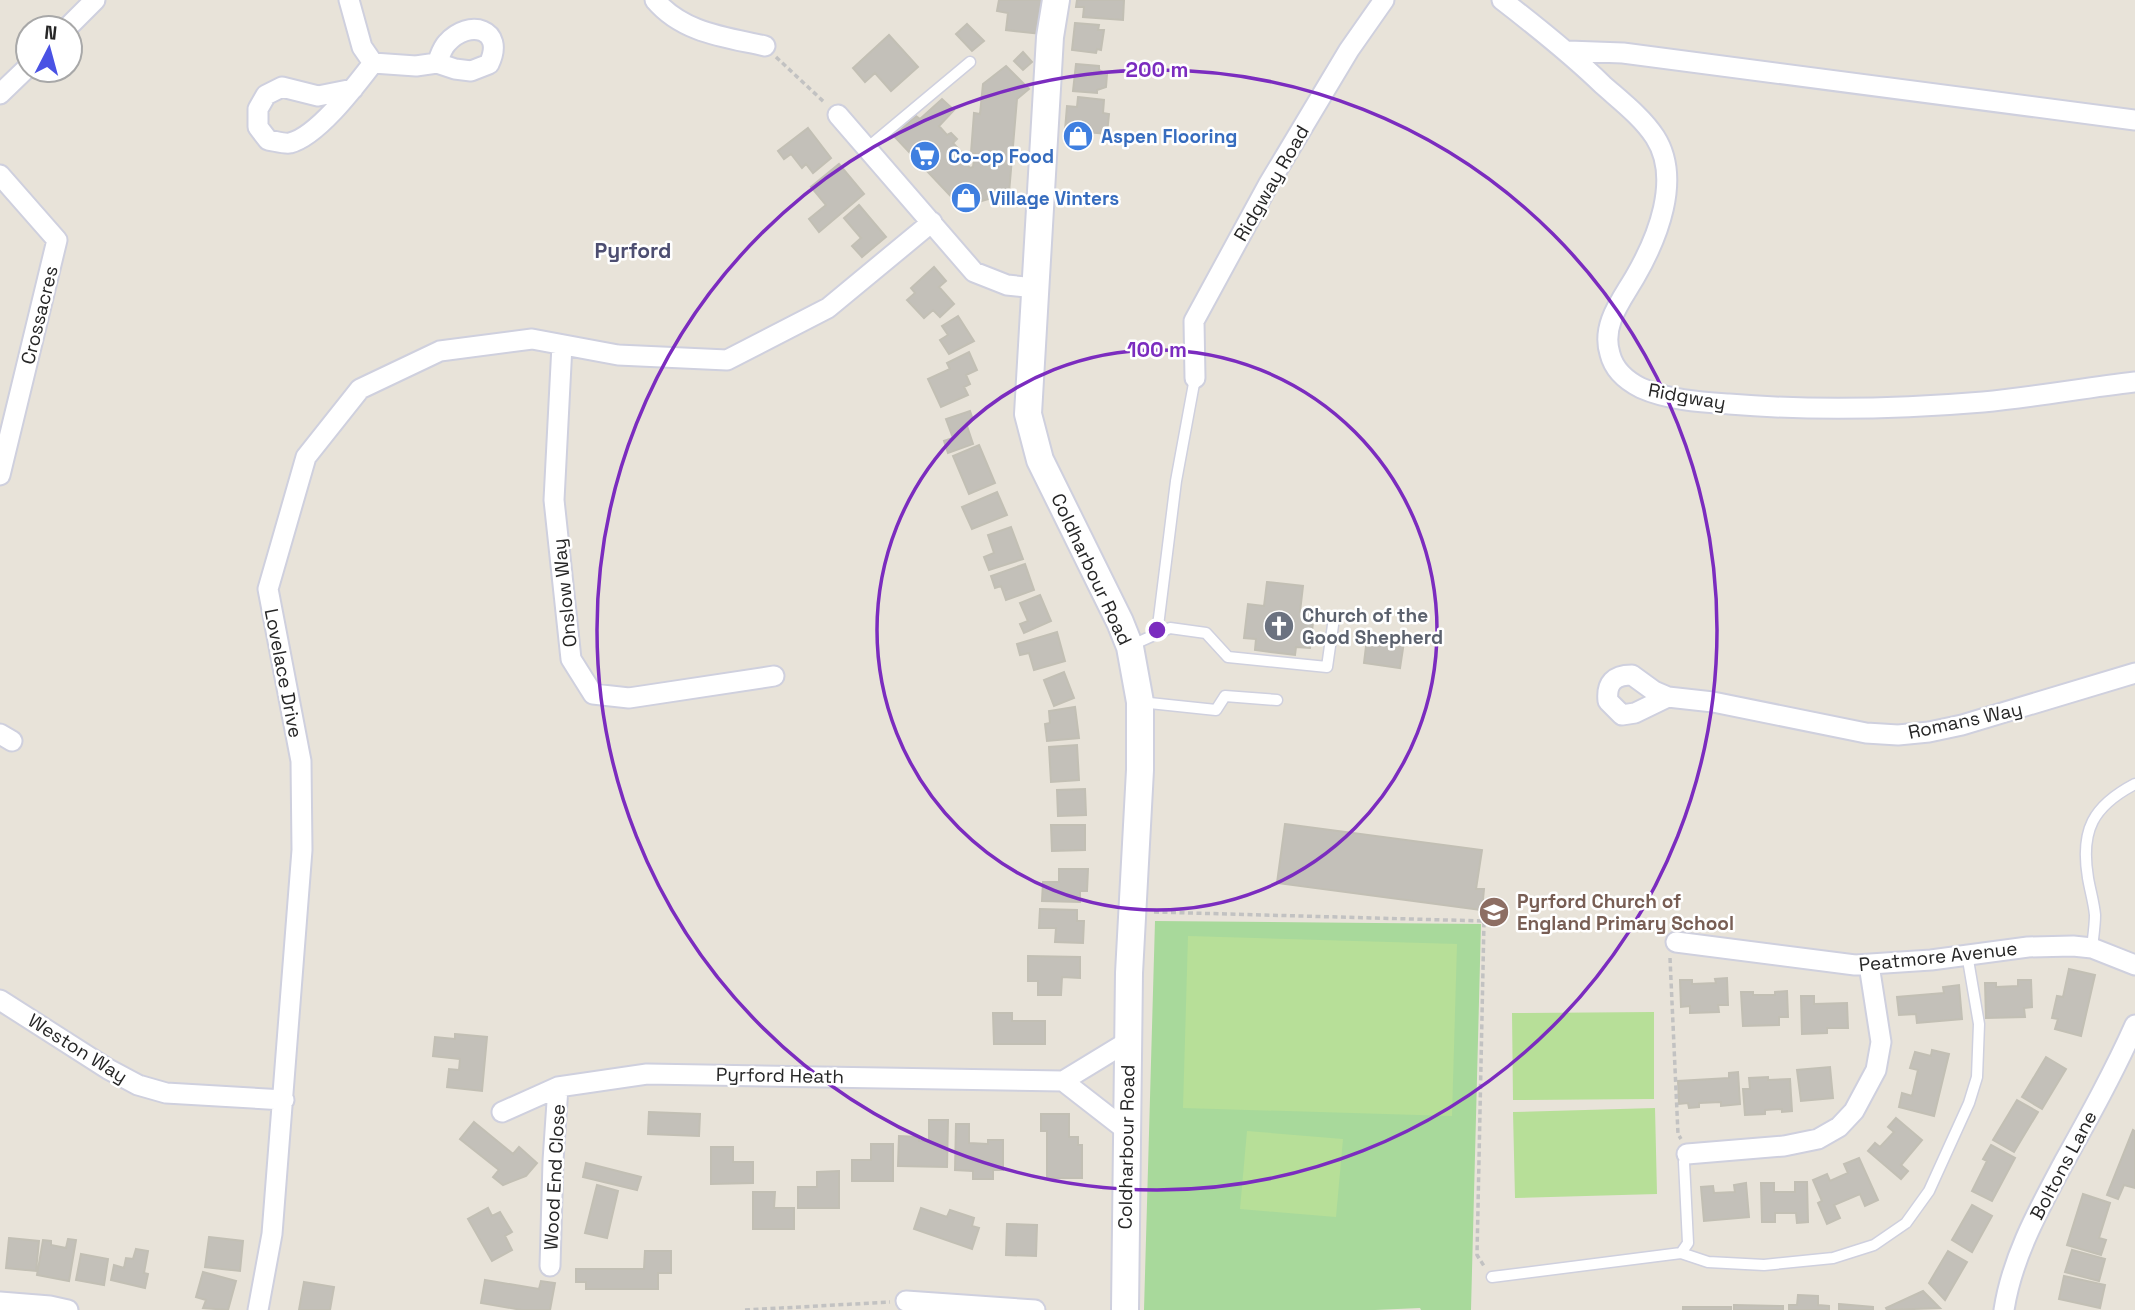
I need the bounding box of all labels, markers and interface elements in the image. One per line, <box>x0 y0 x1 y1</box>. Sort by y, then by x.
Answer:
north arrow <box>14 14 84 84</box>
text: N <box>43 19 58 46</box>
text: 200 m <box>1126 56 1188 83</box>
shop icon: Aspen Flooring <box>1061 119 1095 153</box>
street label: Ridgway Road <box>1228 121 1315 246</box>
place label: Aspen Flooring <box>1101 124 1237 149</box>
supermarket icon: Co-op Food <box>908 139 942 173</box>
place label: Co-op Food <box>948 144 1054 169</box>
shop icon: Village Vinters <box>949 181 983 215</box>
place label: Village Vinters <box>989 186 1119 211</box>
district label: Pyrford <box>595 237 671 264</box>
street label: Crossacres <box>15 263 64 367</box>
text: 100 m <box>1127 336 1187 363</box>
street label: Ridgway <box>1646 377 1728 416</box>
street label: Coldharbour Road <box>1045 489 1138 649</box>
street label: Onslow Way <box>546 537 583 649</box>
place label: Church of the Good Shepherd <box>1302 603 1443 650</box>
street label: Lovelace Drive <box>259 606 308 740</box>
church icon: Church of the Good Shepherd <box>1262 609 1296 643</box>
centre of rings <box>1145 618 1169 642</box>
street label: Romans Way <box>1906 696 2025 745</box>
place label: Pyrford Church of England Primary School <box>1517 889 1734 936</box>
school or university icon: Pyrford Church of England Primary School <box>1477 895 1511 929</box>
street label: Peatmore Avenue <box>1858 936 2019 977</box>
street label: Weston Way <box>23 1008 132 1089</box>
street label: Pyrford Heath <box>716 1062 844 1089</box>
street label: Coldharbour Road <box>1113 1064 1140 1230</box>
street label: Wood End Close <box>538 1103 571 1251</box>
street label: Boltons Lane <box>2024 1106 2103 1224</box>

